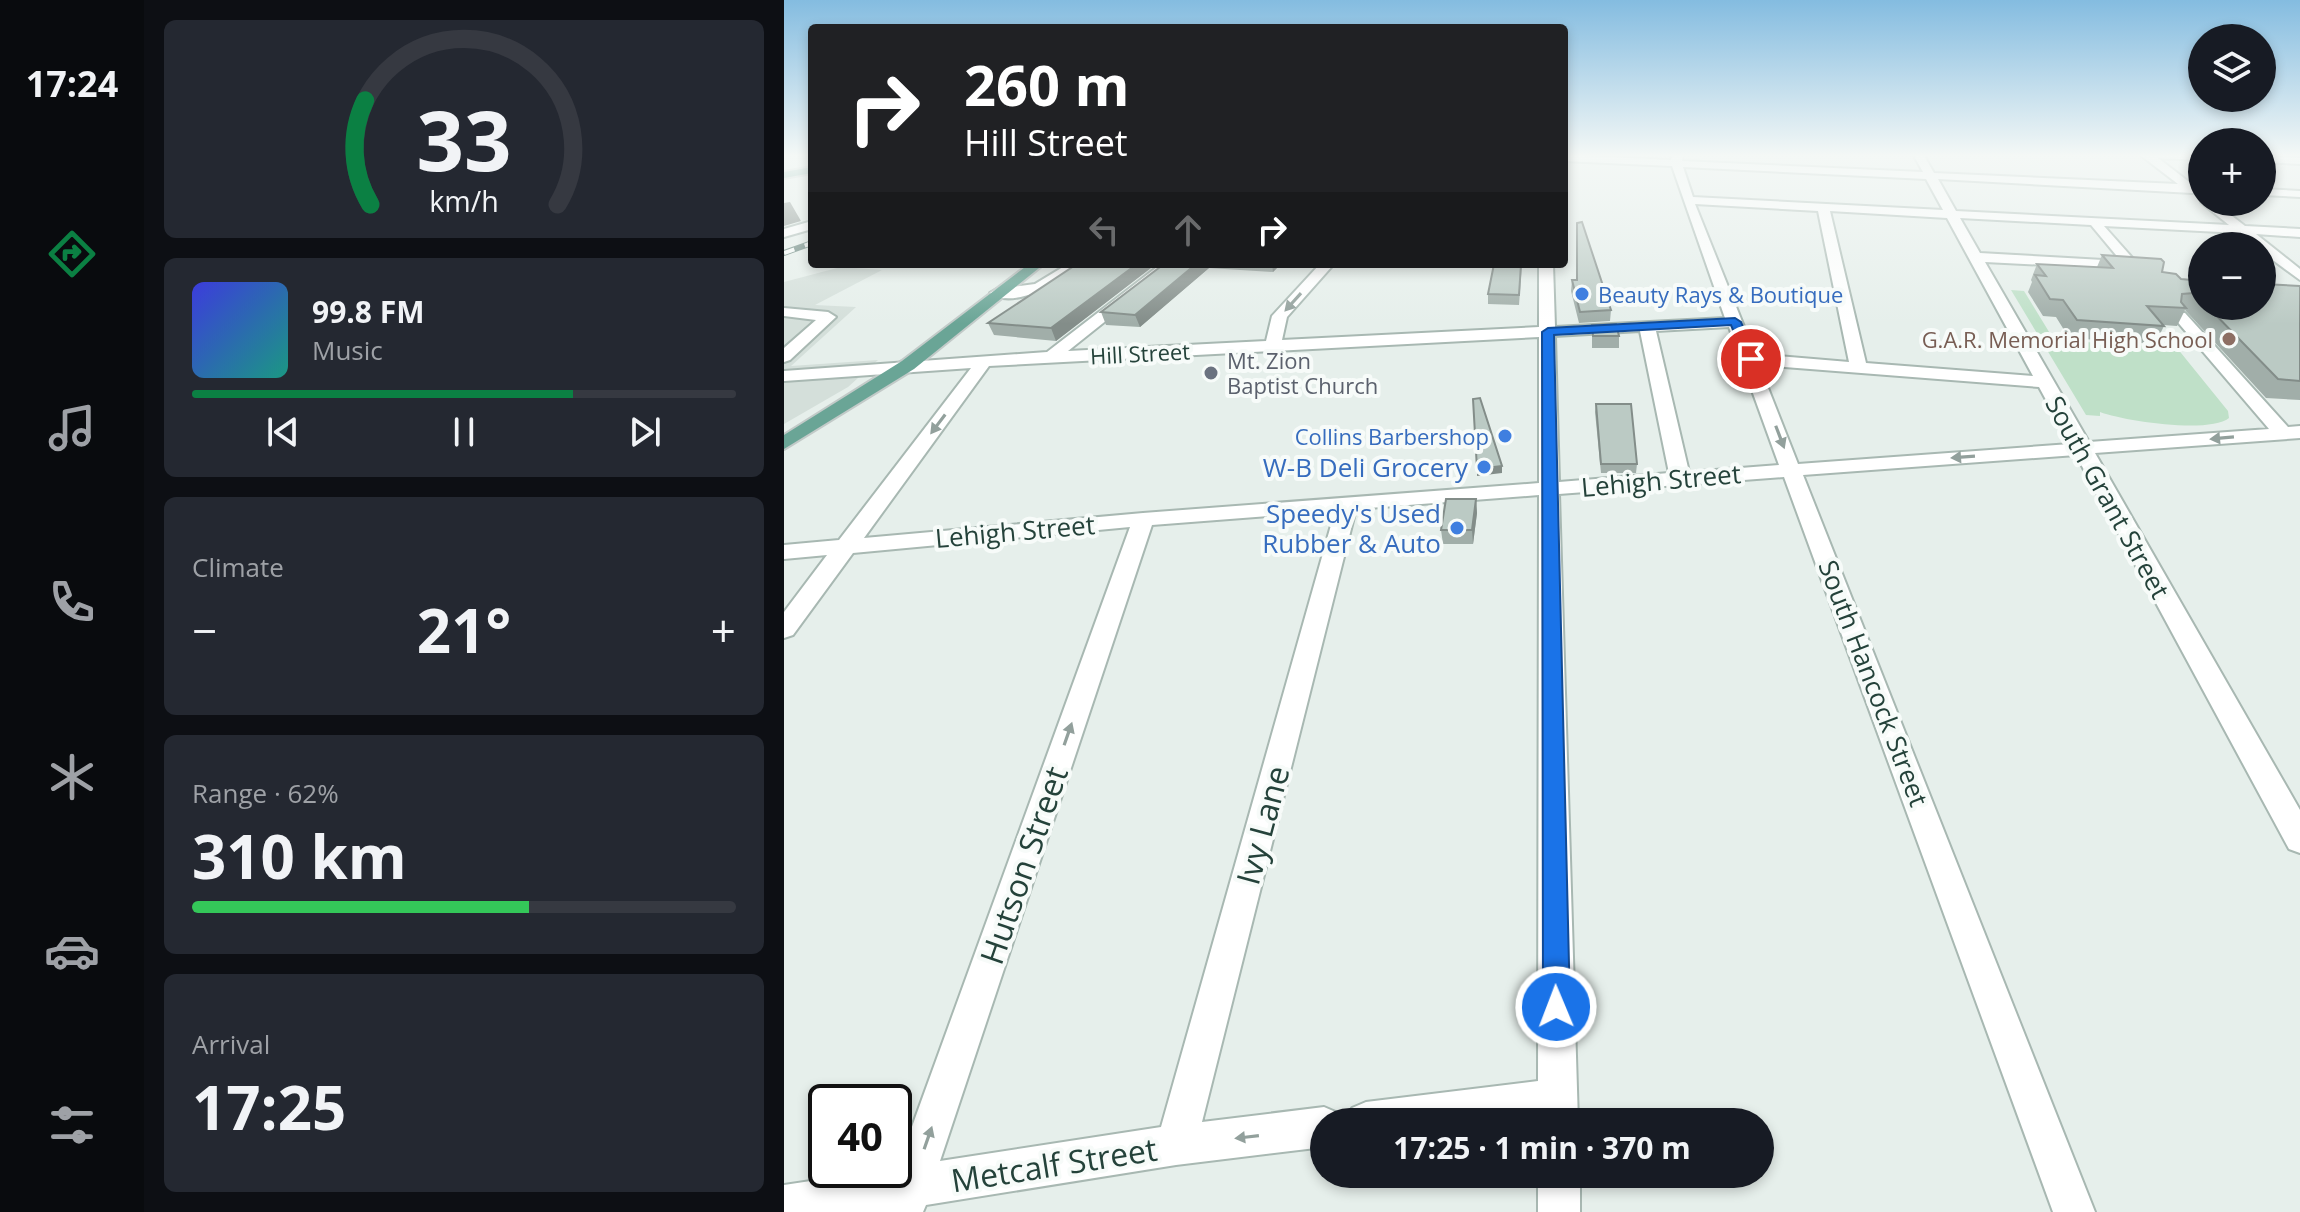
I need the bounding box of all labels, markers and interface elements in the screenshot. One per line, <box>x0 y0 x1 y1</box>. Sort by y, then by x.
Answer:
map controls <box>2188 24 2276 320</box>
button: layers <box>2188 24 2276 112</box>
text: 260 m <box>964 46 1130 122</box>
icon: right <box>832 56 936 160</box>
text: 17:24 <box>26 59 118 108</box>
text: 33 <box>416 82 512 195</box>
text: Hill Street <box>964 118 1128 167</box>
button: + <box>2188 128 2276 216</box>
text: km/h <box>429 181 499 220</box>
icon: left <box>1082 208 1126 252</box>
icon: ahead <box>1166 208 1210 252</box>
icon: right <box>1250 208 1294 252</box>
icon: directions <box>44 226 100 282</box>
button: − <box>2188 232 2276 320</box>
place label: Beauty Rays & Boutique <box>1598 279 1843 309</box>
marker: Beauty Rays & Boutique <box>1573 285 1591 303</box>
text: 99.8 FM <box>312 291 425 332</box>
one-way arrow <box>1285 291 1302 311</box>
place label: G.A.R. Memorial High School <box>1922 324 2213 354</box>
pin <box>1717 325 1785 393</box>
marker: G.A.R. Memorial High School <box>2220 330 2238 348</box>
text: Music <box>312 332 383 368</box>
street label: Hill Street <box>1089 335 1191 371</box>
icon: arrive <box>1729 337 1773 381</box>
place label: Mt. Zion Baptist Church <box>1227 345 1378 400</box>
marker: Mt. Zion Baptist Church <box>1202 364 1220 382</box>
street label: South Grant Street <box>2037 389 2179 605</box>
icon: music <box>44 400 100 456</box>
icon: previous <box>261 410 305 454</box>
icon: pause <box>442 410 486 454</box>
icon: next <box>623 410 667 454</box>
one-way arrow <box>930 413 946 434</box>
place label: Collins Barbershop <box>1295 421 1489 451</box>
one-way arrow <box>1774 425 1787 449</box>
marker: Collins Barbershop <box>1496 427 1514 445</box>
one-way arrow <box>2209 432 2234 445</box>
place label: W-B Deli Grocery <box>1263 449 1469 485</box>
one-way arrow <box>1950 451 1975 464</box>
street label: Lehigh Street <box>1580 455 1742 505</box>
marker: W-B Deli Grocery <box>1475 458 1493 476</box>
place label: Speedy's Used Rubber & Auto <box>1262 495 1441 561</box>
street label: Lehigh Street <box>934 506 1096 556</box>
marker: Speedy's Used Rubber & Auto <box>1448 519 1466 537</box>
text: Climate <box>192 549 284 585</box>
street label: South Hancock Street <box>1810 555 1938 811</box>
icon: phone <box>44 574 100 630</box>
text: 21° <box>417 589 511 671</box>
text: − <box>192 600 217 660</box>
text: + <box>711 600 736 660</box>
one-way arrow <box>1062 722 1075 746</box>
icon: climate <box>44 749 100 805</box>
street label: Hutson Street <box>969 760 1077 970</box>
street label: Ivy Lane <box>1226 761 1298 889</box>
text: Range · 62% <box>192 775 339 811</box>
text: 310 km <box>192 815 407 897</box>
icon: car <box>44 923 100 979</box>
position arrow <box>1514 965 1598 1049</box>
text: Arrival <box>192 1026 270 1062</box>
text: 17:25 <box>192 1066 346 1148</box>
speed limit sign: 40 <box>808 1084 912 1188</box>
icon: filters <box>44 1097 100 1153</box>
one-way arrow <box>922 1126 934 1150</box>
street label: Metcalf Street <box>948 1127 1160 1201</box>
text: 17:25 · 1 min · 370 m <box>1393 1127 1691 1168</box>
one-way arrow <box>1234 1130 1259 1143</box>

